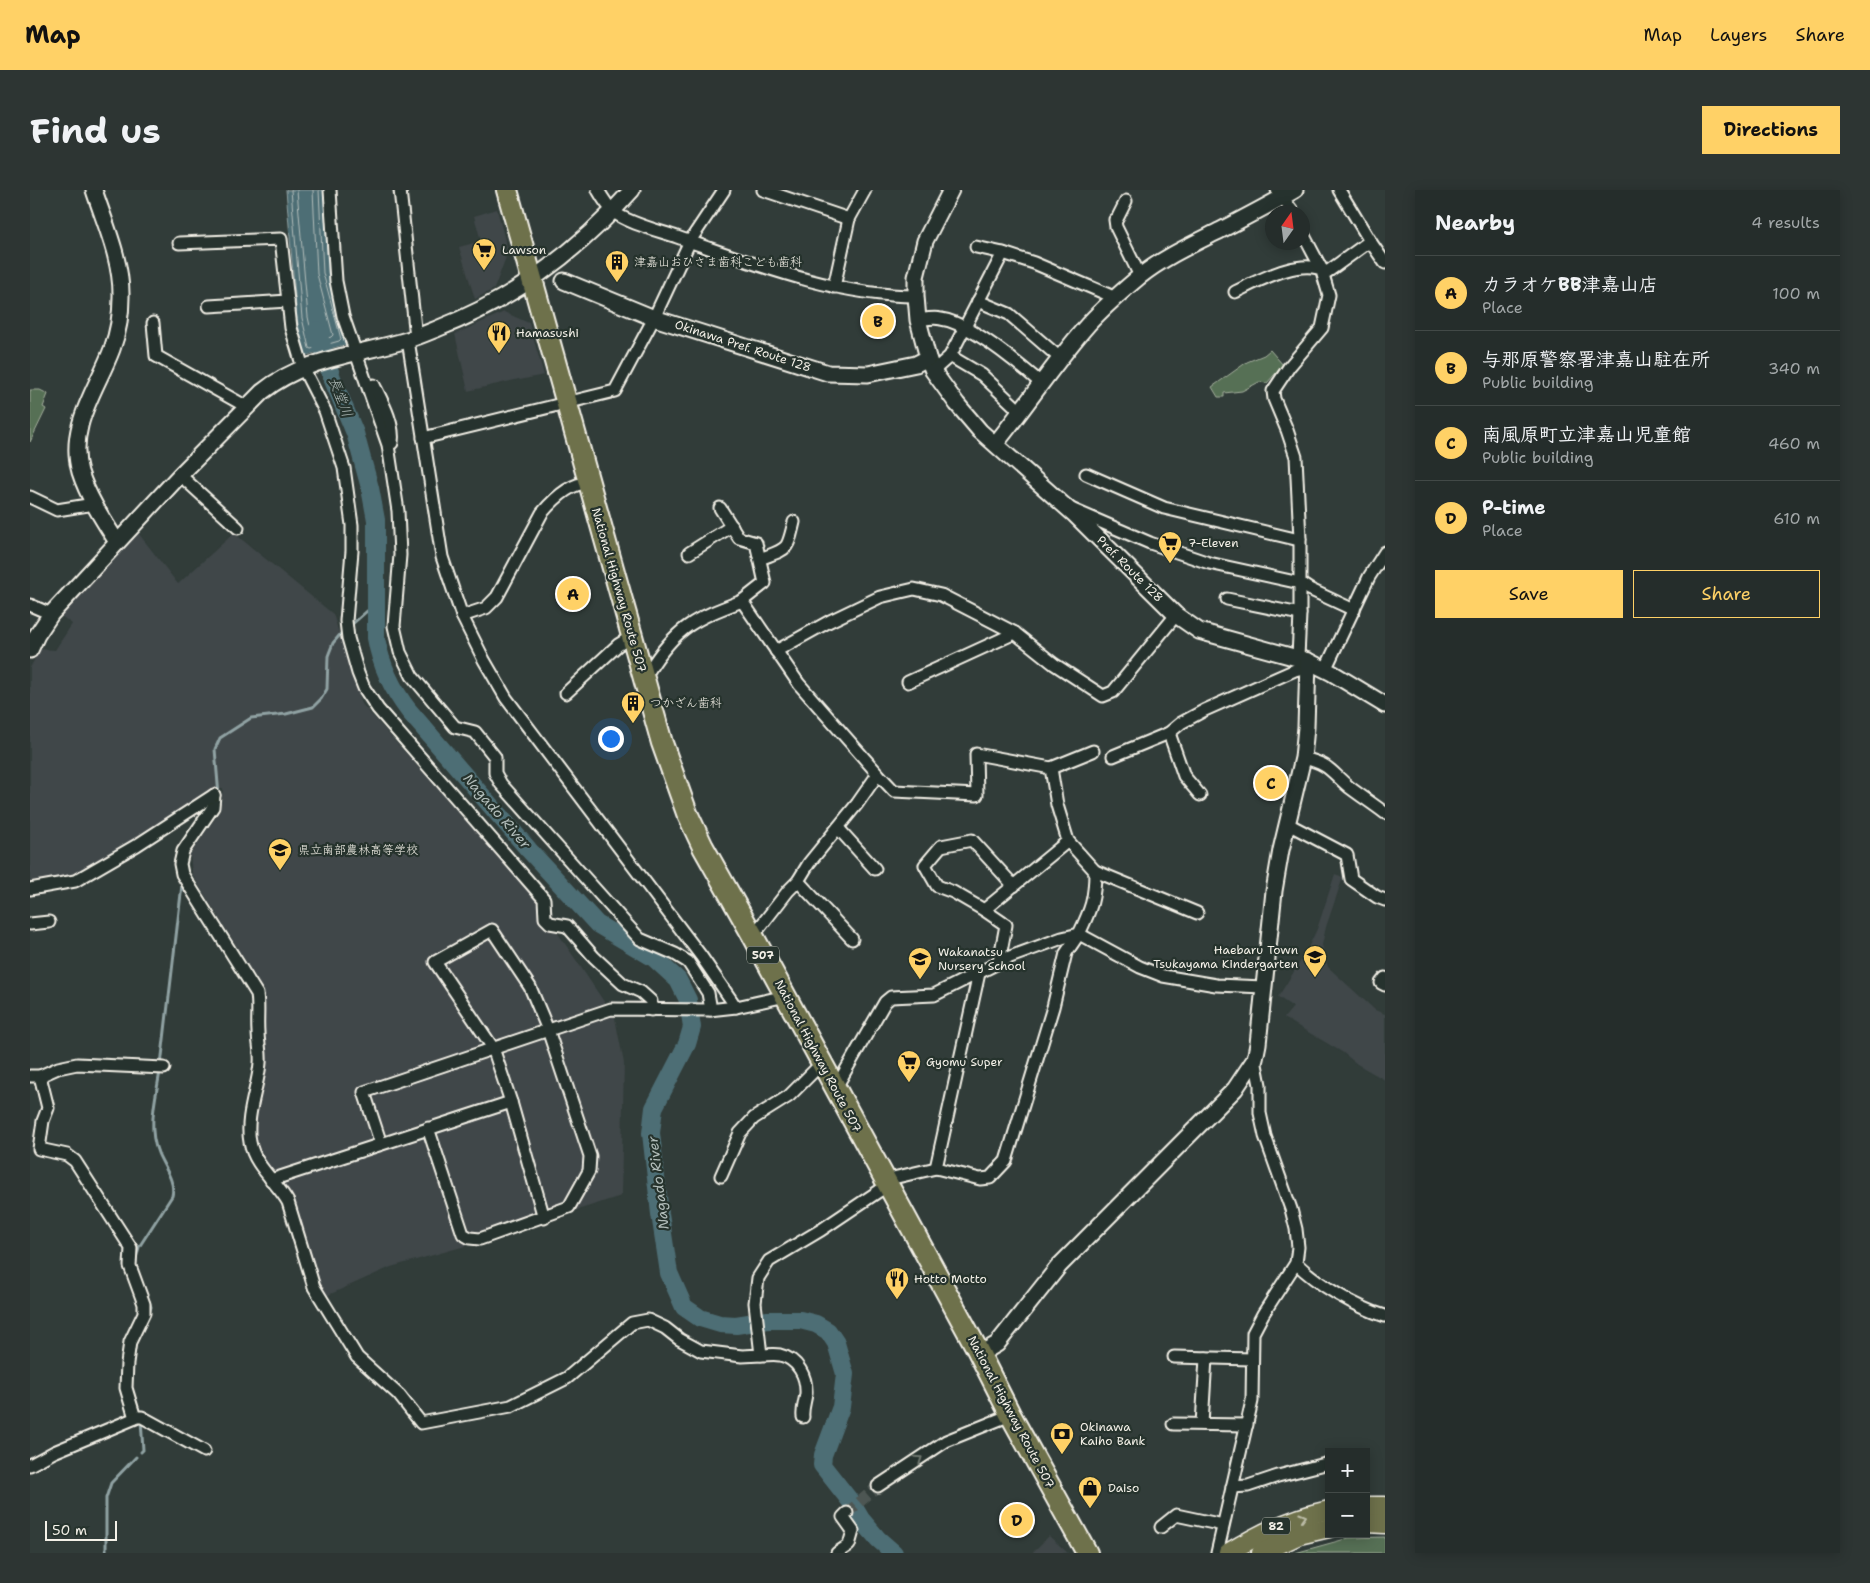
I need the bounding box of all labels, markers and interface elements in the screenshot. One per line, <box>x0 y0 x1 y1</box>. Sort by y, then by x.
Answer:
text: Map <box>25 19 81 51</box>
text: Map <box>1644 23 1682 47</box>
text: Layers <box>1710 23 1767 47</box>
text: Share <box>1795 23 1845 47</box>
button: Directions <box>1702 106 1840 154</box>
text: Find us <box>30 107 161 154</box>
north arrow <box>1265 205 1310 250</box>
text: Nearby <box>1435 209 1515 237</box>
text: 4 results <box>1751 212 1820 233</box>
supermarket icon: Lawson <box>471 237 497 271</box>
place label: Lawson <box>502 242 546 258</box>
building icon: 津嘉山おひさま歯科こども歯科 <box>604 249 630 283</box>
place label: 津嘉山おひさま歯科こども歯科 <box>634 254 802 270</box>
text: カラオケBB津嘉山店 <box>1482 272 1658 297</box>
text: A <box>1445 283 1457 304</box>
text: 100 m <box>1772 283 1820 304</box>
text: Place <box>1482 297 1523 318</box>
pin: B <box>862 302 894 340</box>
street label: Okinawa Pref. Route 128 <box>673 316 813 376</box>
restaurant icon: Hamasushi <box>486 320 512 354</box>
place label: Hamasushi <box>516 325 579 341</box>
text: 与那原警察署津嘉山駐在所 <box>1482 347 1710 372</box>
text: B <box>1446 358 1456 379</box>
text: 340 m <box>1768 358 1820 379</box>
text: Public building <box>1482 372 1594 393</box>
water label: 長堂川 <box>325 374 357 420</box>
text: 南風原町立津嘉山児童館 <box>1482 422 1691 447</box>
text: C <box>1446 433 1456 454</box>
text: 460 m <box>1768 433 1820 454</box>
text: Public building <box>1482 447 1594 468</box>
text: P-time <box>1482 495 1546 520</box>
street label: National Highway Route 507 <box>588 506 650 674</box>
text: D <box>1445 508 1457 529</box>
text: 610 m <box>1773 508 1820 529</box>
text: Place <box>1482 520 1523 541</box>
supermarket icon: 7-Eleven <box>1157 530 1183 564</box>
street label: Pref. Route 128 <box>1093 532 1167 606</box>
place label: 7-Eleven <box>1188 535 1239 551</box>
button: Save <box>1435 570 1623 618</box>
button: Share <box>1633 570 1820 618</box>
pin: A <box>557 575 589 613</box>
building icon: つかざん歯科 <box>620 690 646 724</box>
place label: つかざん歯科 <box>650 695 722 711</box>
your location <box>598 726 624 752</box>
pin: C <box>1255 764 1287 802</box>
water label: Nagado River <box>459 770 535 853</box>
school or university icon: 県立南部農林高等学校 <box>267 837 293 871</box>
place label: 県立南部農林高等学校 <box>298 842 418 858</box>
place label: Haebaru Town Tsukayama Kindergarten <box>1153 942 1298 972</box>
place label: Wakanatsu Nursery School <box>938 944 1026 974</box>
school or university icon: Haebaru Town Tsukayama Kindergarten <box>1302 944 1328 978</box>
road number: 507 <box>747 946 779 964</box>
school or university icon: Wakanatsu Nursery School <box>907 946 933 980</box>
street label: National Highway Route 507 <box>771 977 865 1135</box>
supermarket icon: Gyomu Super <box>896 1049 922 1083</box>
place label: Gyomu Super <box>926 1054 1003 1070</box>
water label: Nagado River <box>643 1135 673 1231</box>
restaurant icon: Hotto Motto <box>884 1266 910 1300</box>
place label: Hotto Motto <box>914 1271 987 1287</box>
street label: National Highway Route 507 <box>964 1333 1058 1491</box>
place label: Okinawa Kaiho Bank <box>1080 1419 1145 1449</box>
bank icon: Okinawa Kaiho Bank <box>1049 1421 1075 1455</box>
map controls <box>1325 1448 1370 1538</box>
button: + <box>1325 1448 1370 1493</box>
one-way arrow <box>913 1456 923 1465</box>
shop icon: Daiso <box>1077 1475 1103 1509</box>
place label: Daiso <box>1108 1480 1139 1496</box>
button: − <box>1325 1493 1370 1538</box>
pin: D <box>1001 1501 1033 1539</box>
one-way arrow <box>1298 1512 1306 1522</box>
scale bar <box>45 1518 118 1541</box>
road number: 82 <box>1262 1518 1290 1534</box>
text: 50 m <box>52 1521 87 1539</box>

